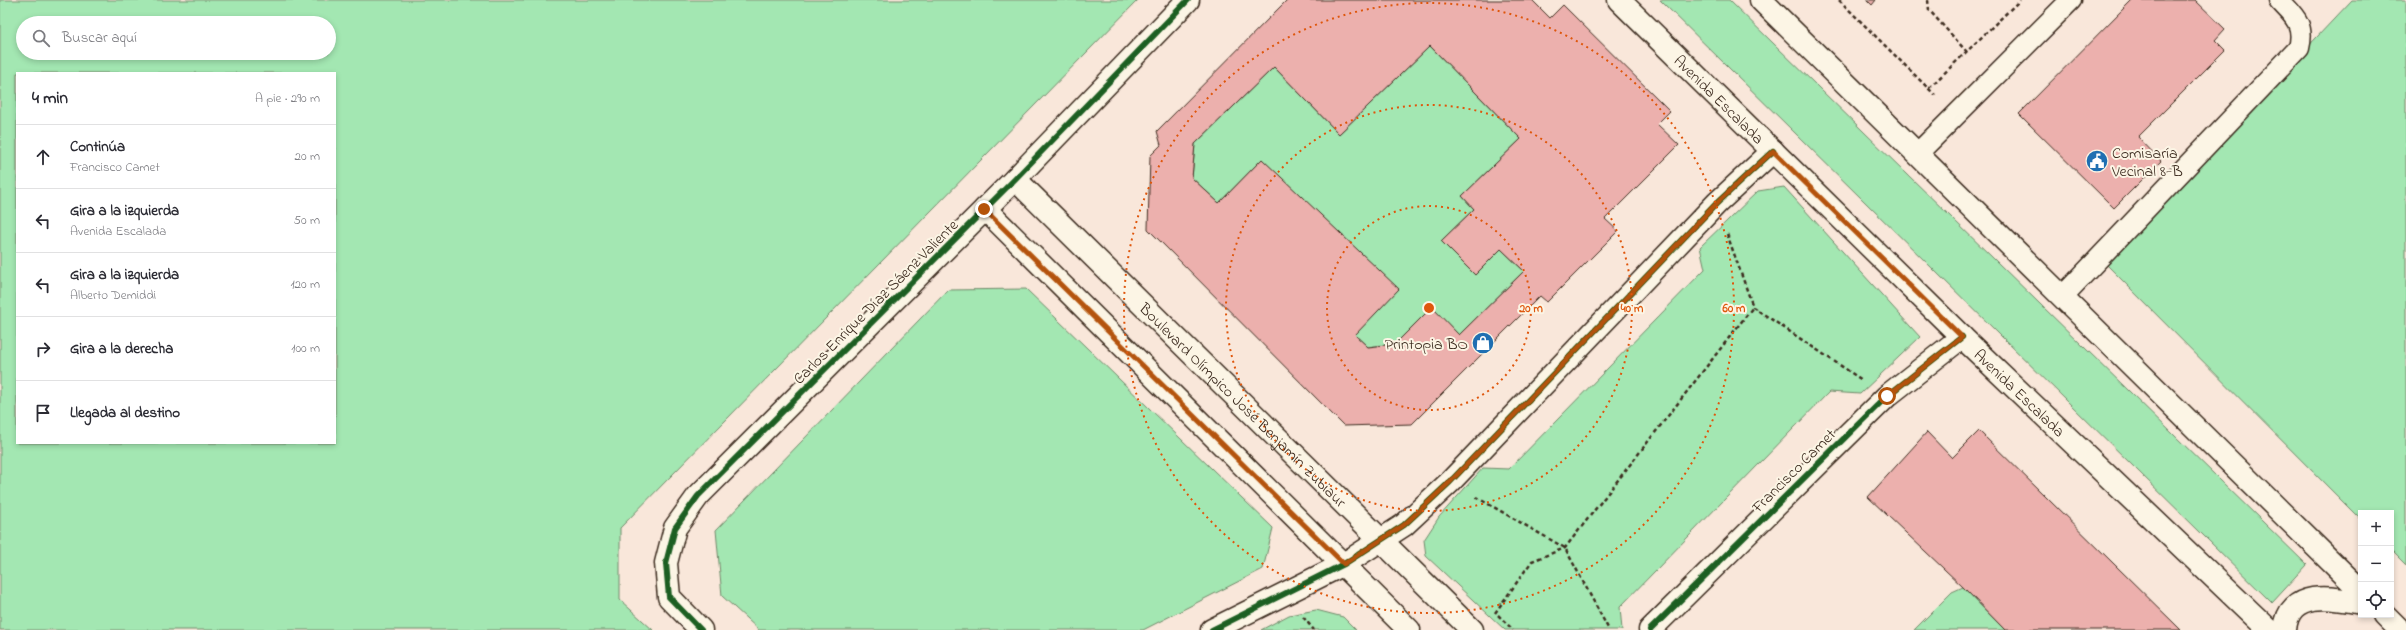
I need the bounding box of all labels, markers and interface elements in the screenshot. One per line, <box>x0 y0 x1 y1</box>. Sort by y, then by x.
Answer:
search box <box>16 16 336 60</box>
icon: search <box>30 27 52 49</box>
text: Buscar aquí <box>62 27 137 49</box>
street label: Avenida Escalada <box>1667 50 1769 150</box>
text: 4 min <box>32 86 68 111</box>
text: A pie · 290 m <box>255 89 320 108</box>
text: Continúa <box>70 136 125 158</box>
place label: Comisaría Vecinal 8-B <box>2111 142 2183 184</box>
icon: ahead <box>32 146 54 168</box>
text: 20 m <box>295 147 320 166</box>
public building icon: Comisaría Vecinal 8-B <box>2084 148 2110 174</box>
text: Francisco Camet <box>70 158 160 177</box>
text: Gira a la izquierda <box>70 200 179 222</box>
route end <box>975 200 993 218</box>
icon: left <box>32 210 54 232</box>
text: 50 m <box>294 211 320 230</box>
street label: Carlos Enrique Díaz Sáenz Valiente <box>788 214 965 391</box>
text: Avenida Escalada <box>70 222 166 241</box>
text: Gira a la izquierda <box>70 264 179 286</box>
icon: left <box>32 274 54 296</box>
text: 120 m <box>290 275 320 294</box>
text: Alberto Demiddi <box>70 286 156 305</box>
street label: Boulevard Olímpico José Benjamín Zubiaur <box>1132 297 1351 514</box>
text: 20 m <box>1518 300 1543 318</box>
text: 40 m <box>1620 300 1644 318</box>
text: 60 m <box>1722 300 1746 318</box>
centre of rings <box>1422 301 1436 315</box>
shop icon: Printopia BO <box>1470 330 1496 356</box>
place label: Printopia BO <box>1385 333 1468 357</box>
icon: right <box>32 338 54 360</box>
text: Gira a la derecha <box>70 338 173 360</box>
text: 100 m <box>291 339 320 358</box>
street label: Avenida Escalada <box>1967 344 2070 443</box>
route start <box>1878 387 1896 405</box>
icon: arrive <box>32 402 54 424</box>
text: Llegada al destino <box>70 402 180 424</box>
street label: Francisco Camet <box>1746 423 1842 520</box>
map controls <box>2358 510 2394 618</box>
button: + <box>2358 510 2394 546</box>
button: − <box>2358 546 2394 582</box>
button: locate <box>2358 582 2394 618</box>

